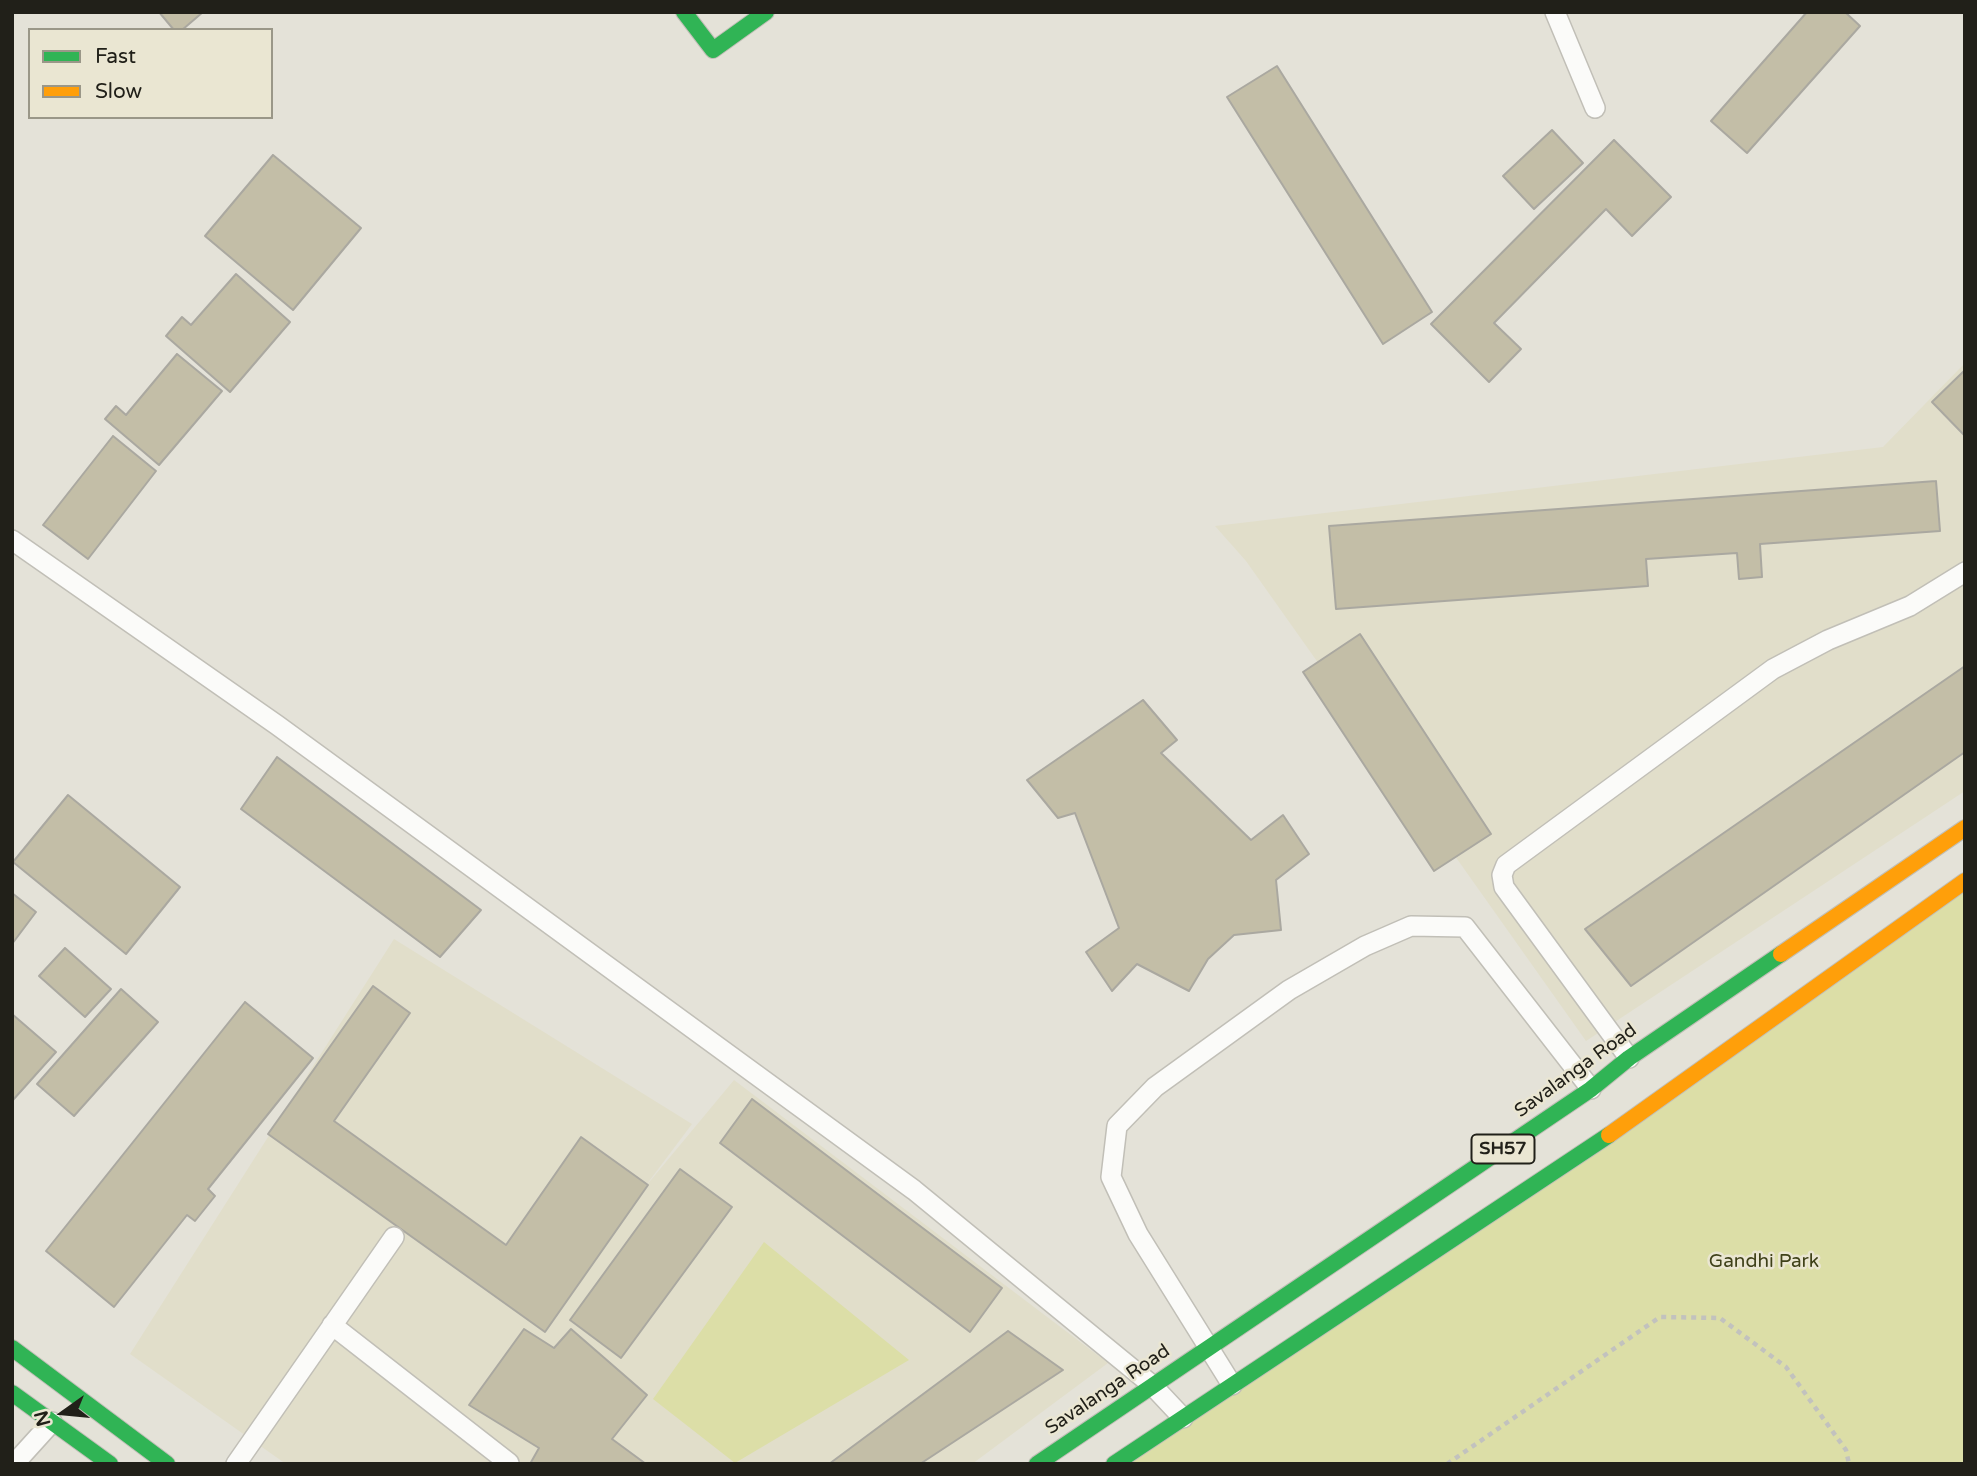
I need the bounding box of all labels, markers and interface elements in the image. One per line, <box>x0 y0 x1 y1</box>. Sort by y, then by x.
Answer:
legend <box>28 28 273 119</box>
text: Fast <box>95 44 136 69</box>
text: Slow <box>95 79 142 104</box>
street label: Savalanga Road <box>1511 1019 1641 1123</box>
road number: SH57 <box>1472 1134 1534 1164</box>
park label: Gandhi Park <box>1709 1251 1819 1273</box>
street label: Savalanga Road <box>1041 1340 1175 1440</box>
north arrow <box>28 1378 98 1448</box>
text: N <box>30 1408 55 1429</box>

